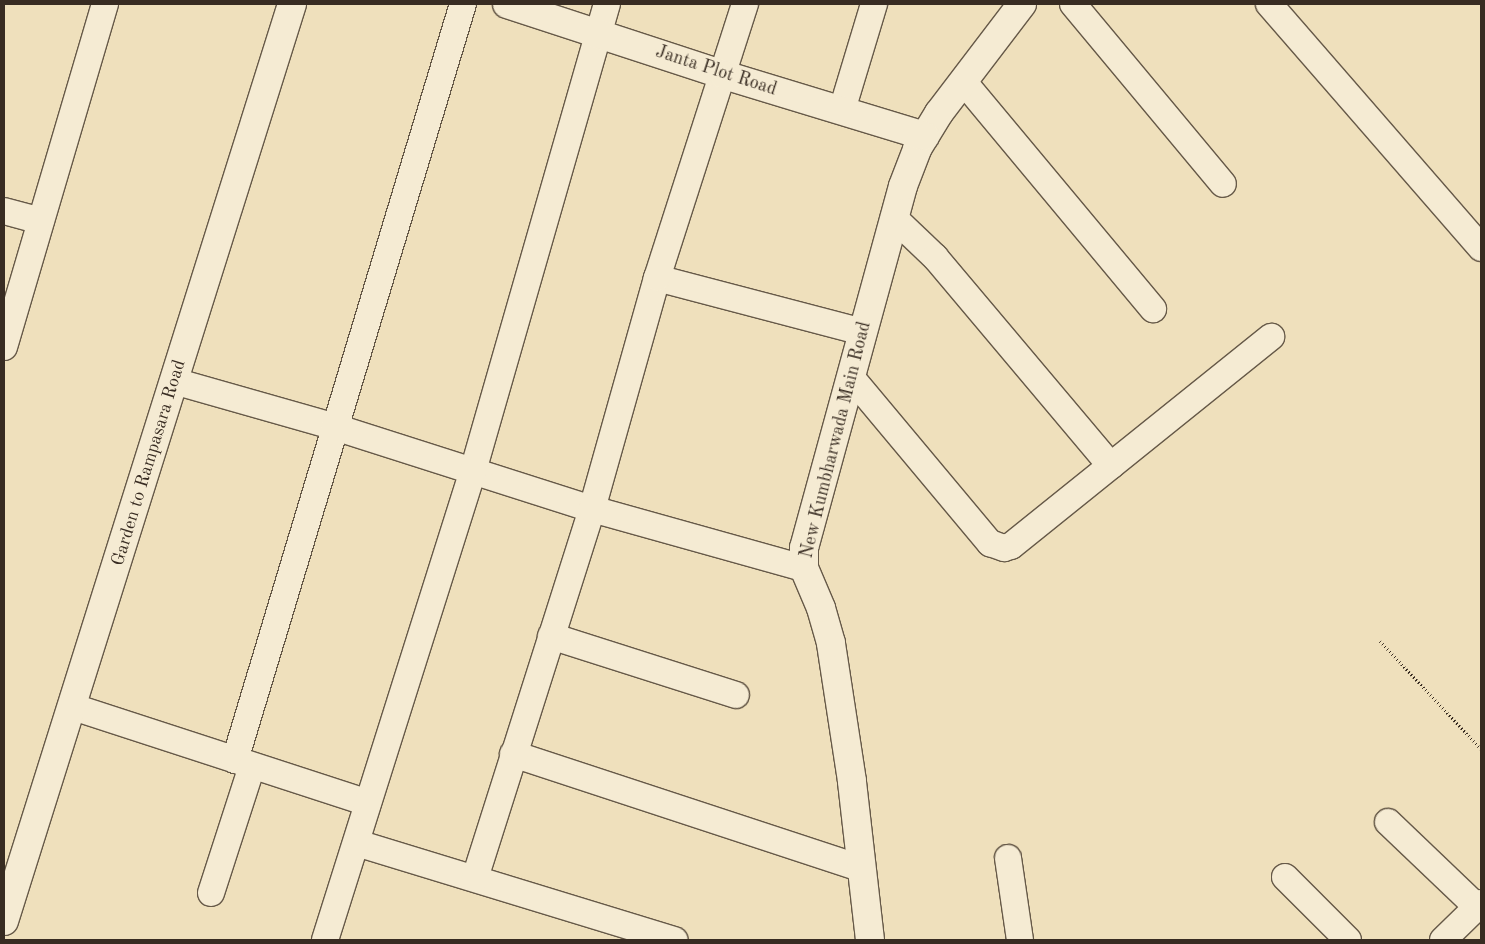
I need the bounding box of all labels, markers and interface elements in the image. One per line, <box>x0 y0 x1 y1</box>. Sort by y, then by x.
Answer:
street label: Janta Plot Road <box>653 41 779 101</box>
street label: New Kumbharwada Main Road <box>796 319 876 561</box>
street label: Garden to Rampasara Road <box>107 357 191 569</box>

